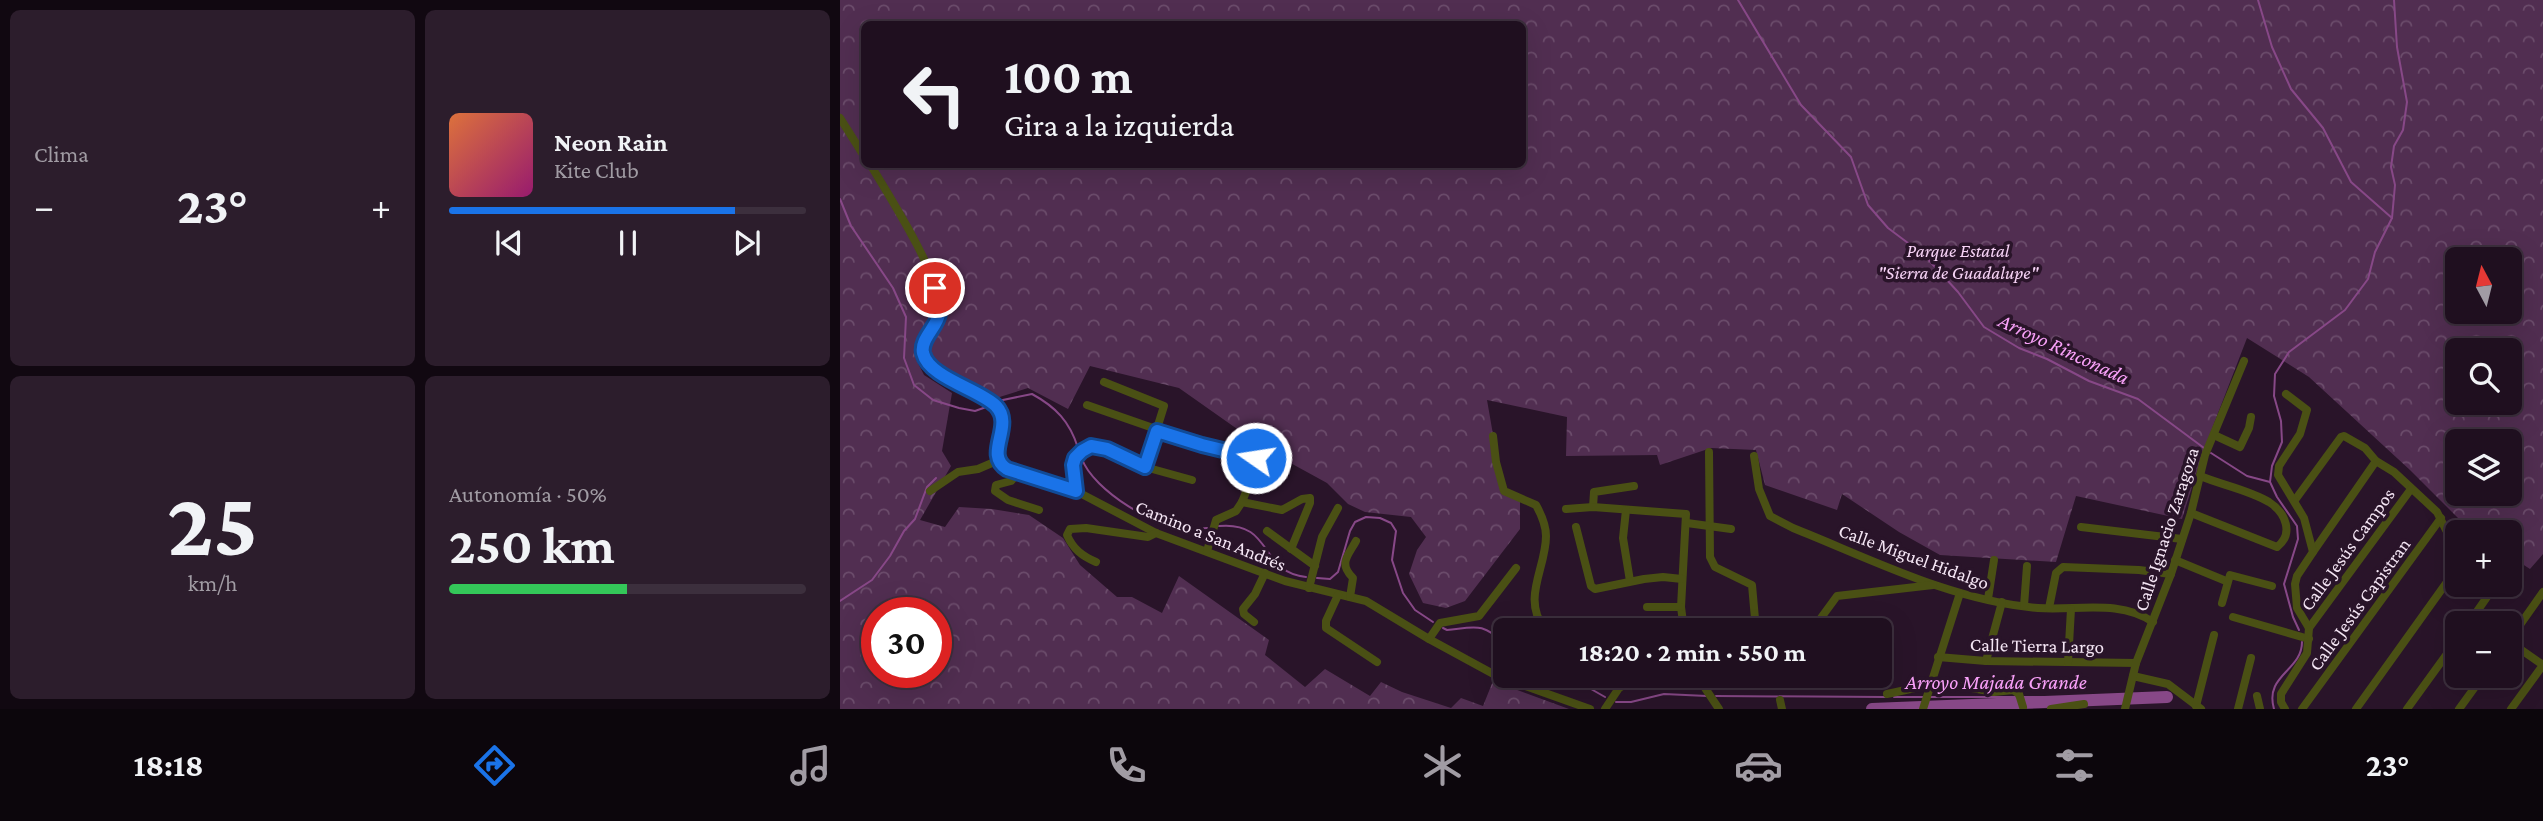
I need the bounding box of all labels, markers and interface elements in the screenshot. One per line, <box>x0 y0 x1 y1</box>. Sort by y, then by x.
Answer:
icon: left <box>889 49 980 140</box>
text: 100 m <box>1004 49 1133 104</box>
text: Gira a la izquierda <box>1004 107 1234 143</box>
text: Neon Rain <box>554 128 668 157</box>
text: Clima <box>34 141 89 167</box>
text: Kite Club <box>554 157 639 183</box>
text: 23° <box>177 176 248 234</box>
text: − <box>34 185 54 227</box>
text: + <box>371 185 391 227</box>
icon: previous <box>490 224 528 262</box>
icon: pause <box>609 224 647 262</box>
icon: next <box>728 224 766 262</box>
park label: Parque Estatal "Sierra de Guadalupe" <box>1878 240 2040 283</box>
north arrow <box>2445 247 2522 324</box>
map controls <box>2445 247 2522 688</box>
pin <box>905 258 965 318</box>
icon: arrive <box>916 269 954 307</box>
water label: Arroyo Rinconada <box>1994 308 2133 390</box>
button: search <box>2445 338 2522 415</box>
position arrow <box>1219 421 1293 495</box>
button: layers <box>2445 429 2522 506</box>
street label: Calle Ignacio Zaragoza <box>2130 444 2203 614</box>
text: 25 <box>167 473 258 575</box>
text: Autonomía · 50% <box>449 481 607 507</box>
street label: Calle Jesús Campos <box>2296 484 2399 615</box>
street label: Camino a San Andrés <box>1133 496 1289 575</box>
text: 250 km <box>449 516 615 574</box>
street label: Calle Miguel Hidalgo <box>1836 520 1992 593</box>
button: + <box>2445 520 2522 597</box>
street label: Calle Jesús Capistran <box>2304 534 2414 675</box>
text: km/h <box>188 570 237 596</box>
speed limit sign: 30 <box>861 597 952 688</box>
button: − <box>2445 611 2522 688</box>
street label: Calle Tierra Largo <box>1970 634 2104 657</box>
text: 18:20 · 2 min · 550 m <box>1579 638 1806 667</box>
water label: Arroyo Majada Grande <box>1904 670 2087 694</box>
icon: directions <box>470 741 519 790</box>
icon: music <box>786 741 835 790</box>
icon: phone <box>1102 741 1151 790</box>
icon: climate <box>1418 741 1467 790</box>
icon: car <box>1734 741 1783 790</box>
icon: filters <box>2050 741 2099 790</box>
text: 18:18 <box>133 747 204 783</box>
text: 23° <box>2366 747 2409 783</box>

